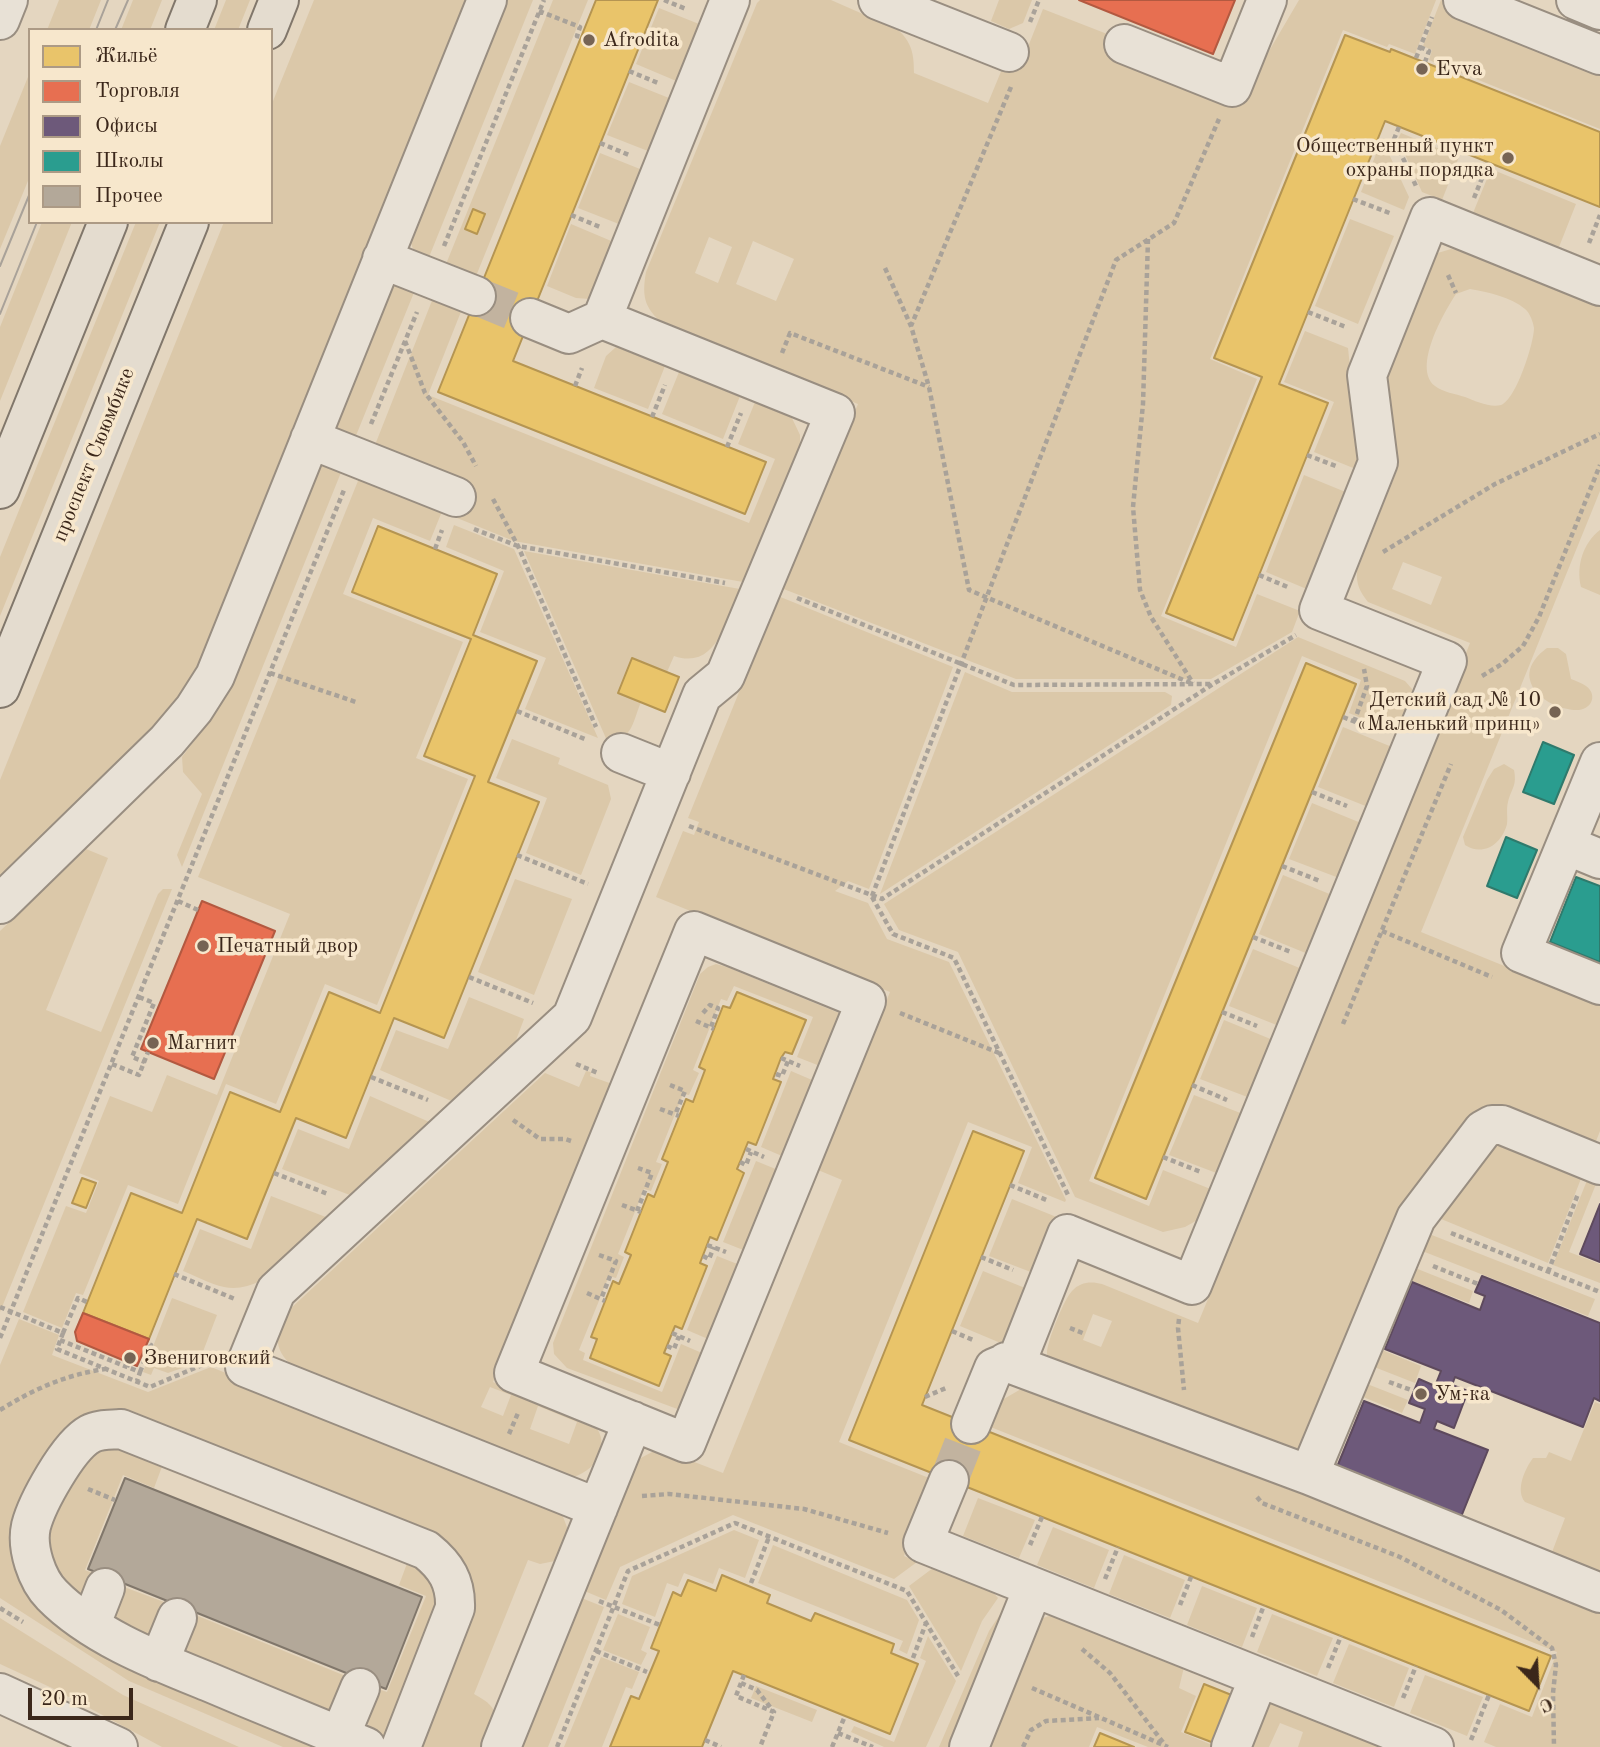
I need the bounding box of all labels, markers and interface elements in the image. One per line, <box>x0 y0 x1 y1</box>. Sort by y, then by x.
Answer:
place label: Afrodita <box>603 27 679 53</box>
legend <box>28 28 273 224</box>
marker: Afrodita <box>581 32 597 48</box>
text: Жильё <box>95 46 158 67</box>
place label: Evva <box>1436 56 1482 82</box>
marker: Evva <box>1414 61 1430 77</box>
text: Торговля <box>95 81 180 102</box>
text: Офисы <box>95 116 158 137</box>
place label: Общественный пункт охраны порядка <box>1296 133 1494 183</box>
marker: Общественный пункт охраны порядка <box>1500 150 1516 166</box>
text: Школы <box>95 151 164 172</box>
text: Прочее <box>95 186 163 207</box>
street label: проспект Сююмбике <box>48 364 140 546</box>
place label: Детский сад № 10 «Маленький принц» <box>1357 687 1541 737</box>
marker: Детский сад № 10 «Маленький принц» <box>1547 704 1563 720</box>
place label: Печатный двор <box>217 933 358 959</box>
marker: Печатный двор <box>195 938 211 954</box>
place label: Магнит <box>167 1030 237 1056</box>
marker: Магнит <box>145 1035 161 1051</box>
place label: Звениговский <box>144 1345 271 1371</box>
marker: Звениговский <box>122 1350 138 1366</box>
place label: Ум-ка <box>1435 1381 1490 1407</box>
marker: Ум-ка <box>1413 1386 1429 1402</box>
north arrow <box>1502 1649 1572 1719</box>
scale bar <box>32 1674 136 1718</box>
text: 20 m <box>41 1689 88 1710</box>
text: С <box>1536 1692 1555 1715</box>

